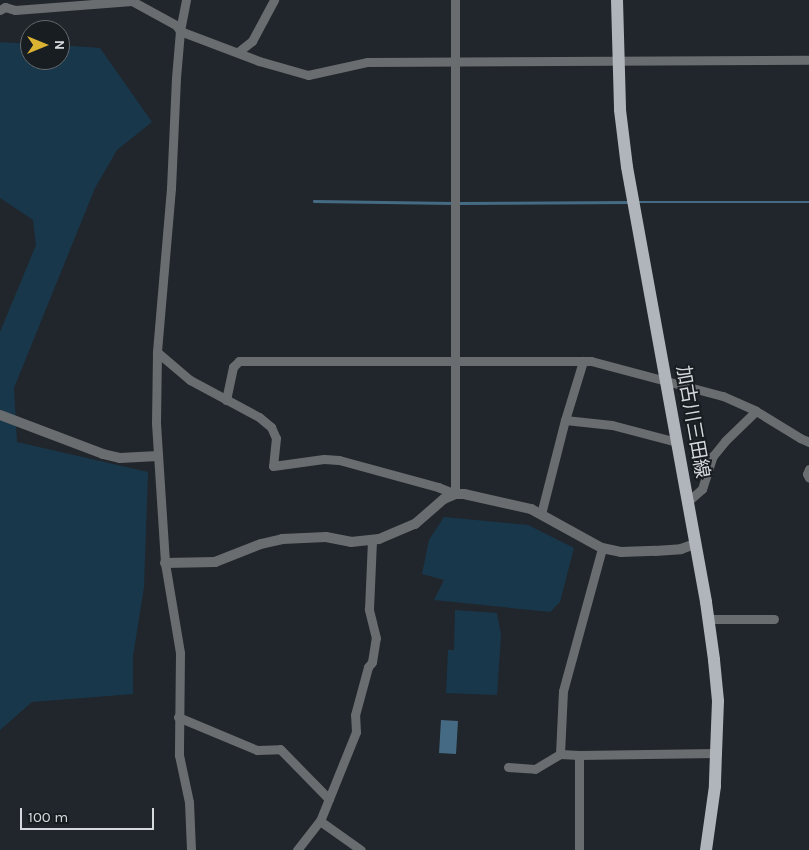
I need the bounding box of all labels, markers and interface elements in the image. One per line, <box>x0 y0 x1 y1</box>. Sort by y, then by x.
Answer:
north arrow <box>20 20 70 70</box>
text: N <box>51 40 68 50</box>
street label: 加古川三田線 <box>671 364 713 480</box>
scale bar <box>22 798 156 830</box>
text: 100 m <box>28 808 68 826</box>

